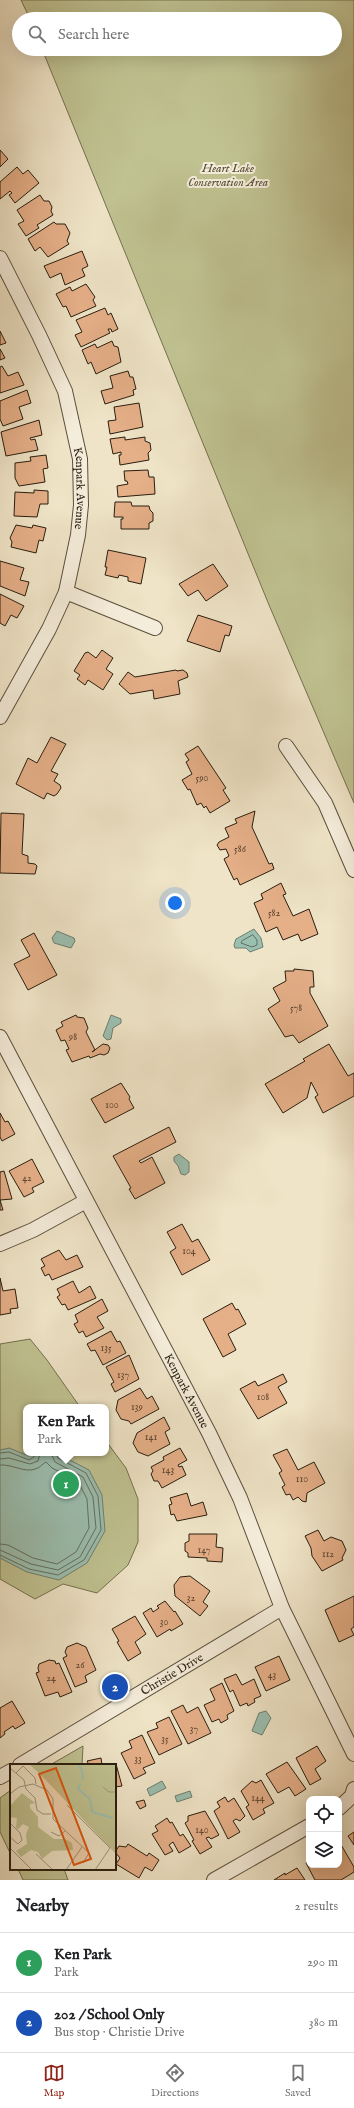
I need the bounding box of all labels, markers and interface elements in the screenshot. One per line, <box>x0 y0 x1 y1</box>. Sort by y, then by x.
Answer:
search box <box>12 12 342 56</box>
icon: search <box>26 23 48 45</box>
text: Search here <box>58 25 129 44</box>
park label: Heart Lake Conservation Area <box>188 161 268 190</box>
street label: Kenpark Avenue <box>70 446 88 531</box>
house number: 590 <box>196 772 209 785</box>
house number: 586 <box>234 843 247 856</box>
your location <box>165 893 185 913</box>
house number: 582 <box>268 907 280 920</box>
house number: 578 <box>290 1002 302 1015</box>
house number: 98 <box>68 1031 77 1044</box>
house number: 100 <box>105 1099 119 1112</box>
house number: 42 <box>22 1172 32 1185</box>
house number: 104 <box>182 1245 196 1258</box>
house number: 135 <box>100 1342 112 1355</box>
street label: Kenpark Avenue <box>160 1351 212 1431</box>
house number: 137 <box>117 1369 129 1382</box>
house number: 108 <box>257 1391 269 1404</box>
house number: 139 <box>131 1401 143 1414</box>
popup <box>23 1404 109 1456</box>
text: Ken Park <box>37 1412 95 1431</box>
text: Park <box>37 1431 62 1448</box>
house number: 141 <box>145 1431 157 1444</box>
house number: 143 <box>162 1464 174 1477</box>
pin: 1 <box>53 1469 79 1499</box>
house number: 110 <box>296 1473 308 1486</box>
house number: 147 <box>198 1544 211 1557</box>
house number: 112 <box>322 1548 334 1561</box>
house number: 32 <box>187 1592 196 1605</box>
house number: 30 <box>160 1616 168 1629</box>
street label: Christie Drive <box>138 1650 206 1699</box>
house number: 26 <box>76 1659 85 1672</box>
house number: 43 <box>268 1669 277 1682</box>
house number: 24 <box>46 1672 56 1685</box>
pin: 2 <box>102 1672 128 1702</box>
house number: 37 <box>190 1723 199 1736</box>
house number: 35 <box>161 1733 169 1746</box>
house number: 33 <box>134 1753 142 1766</box>
inset map <box>10 1764 116 1870</box>
house number: 144 <box>251 1792 265 1805</box>
map controls <box>306 1796 342 1868</box>
button: locate <box>306 1796 342 1832</box>
house number: 140 <box>195 1824 209 1837</box>
button: layers <box>306 1832 342 1868</box>
text: Nearby <box>16 1896 69 1917</box>
text: 2 results <box>294 1898 338 1915</box>
text: Ken Park <box>54 1945 112 1964</box>
text: 1 <box>27 1954 31 1971</box>
text: 290 m <box>307 1954 338 1971</box>
text: Park <box>54 1964 79 1981</box>
text: 202 / School Only <box>54 2005 164 2024</box>
text: 2 <box>26 2014 32 2031</box>
text: 380 m <box>309 2014 338 2031</box>
text: Bus stop · Christie Drive <box>54 2024 184 2041</box>
tab: Map <box>43 2062 65 2100</box>
tab: Directions <box>151 2062 199 2100</box>
tab: Saved <box>285 2062 311 2100</box>

